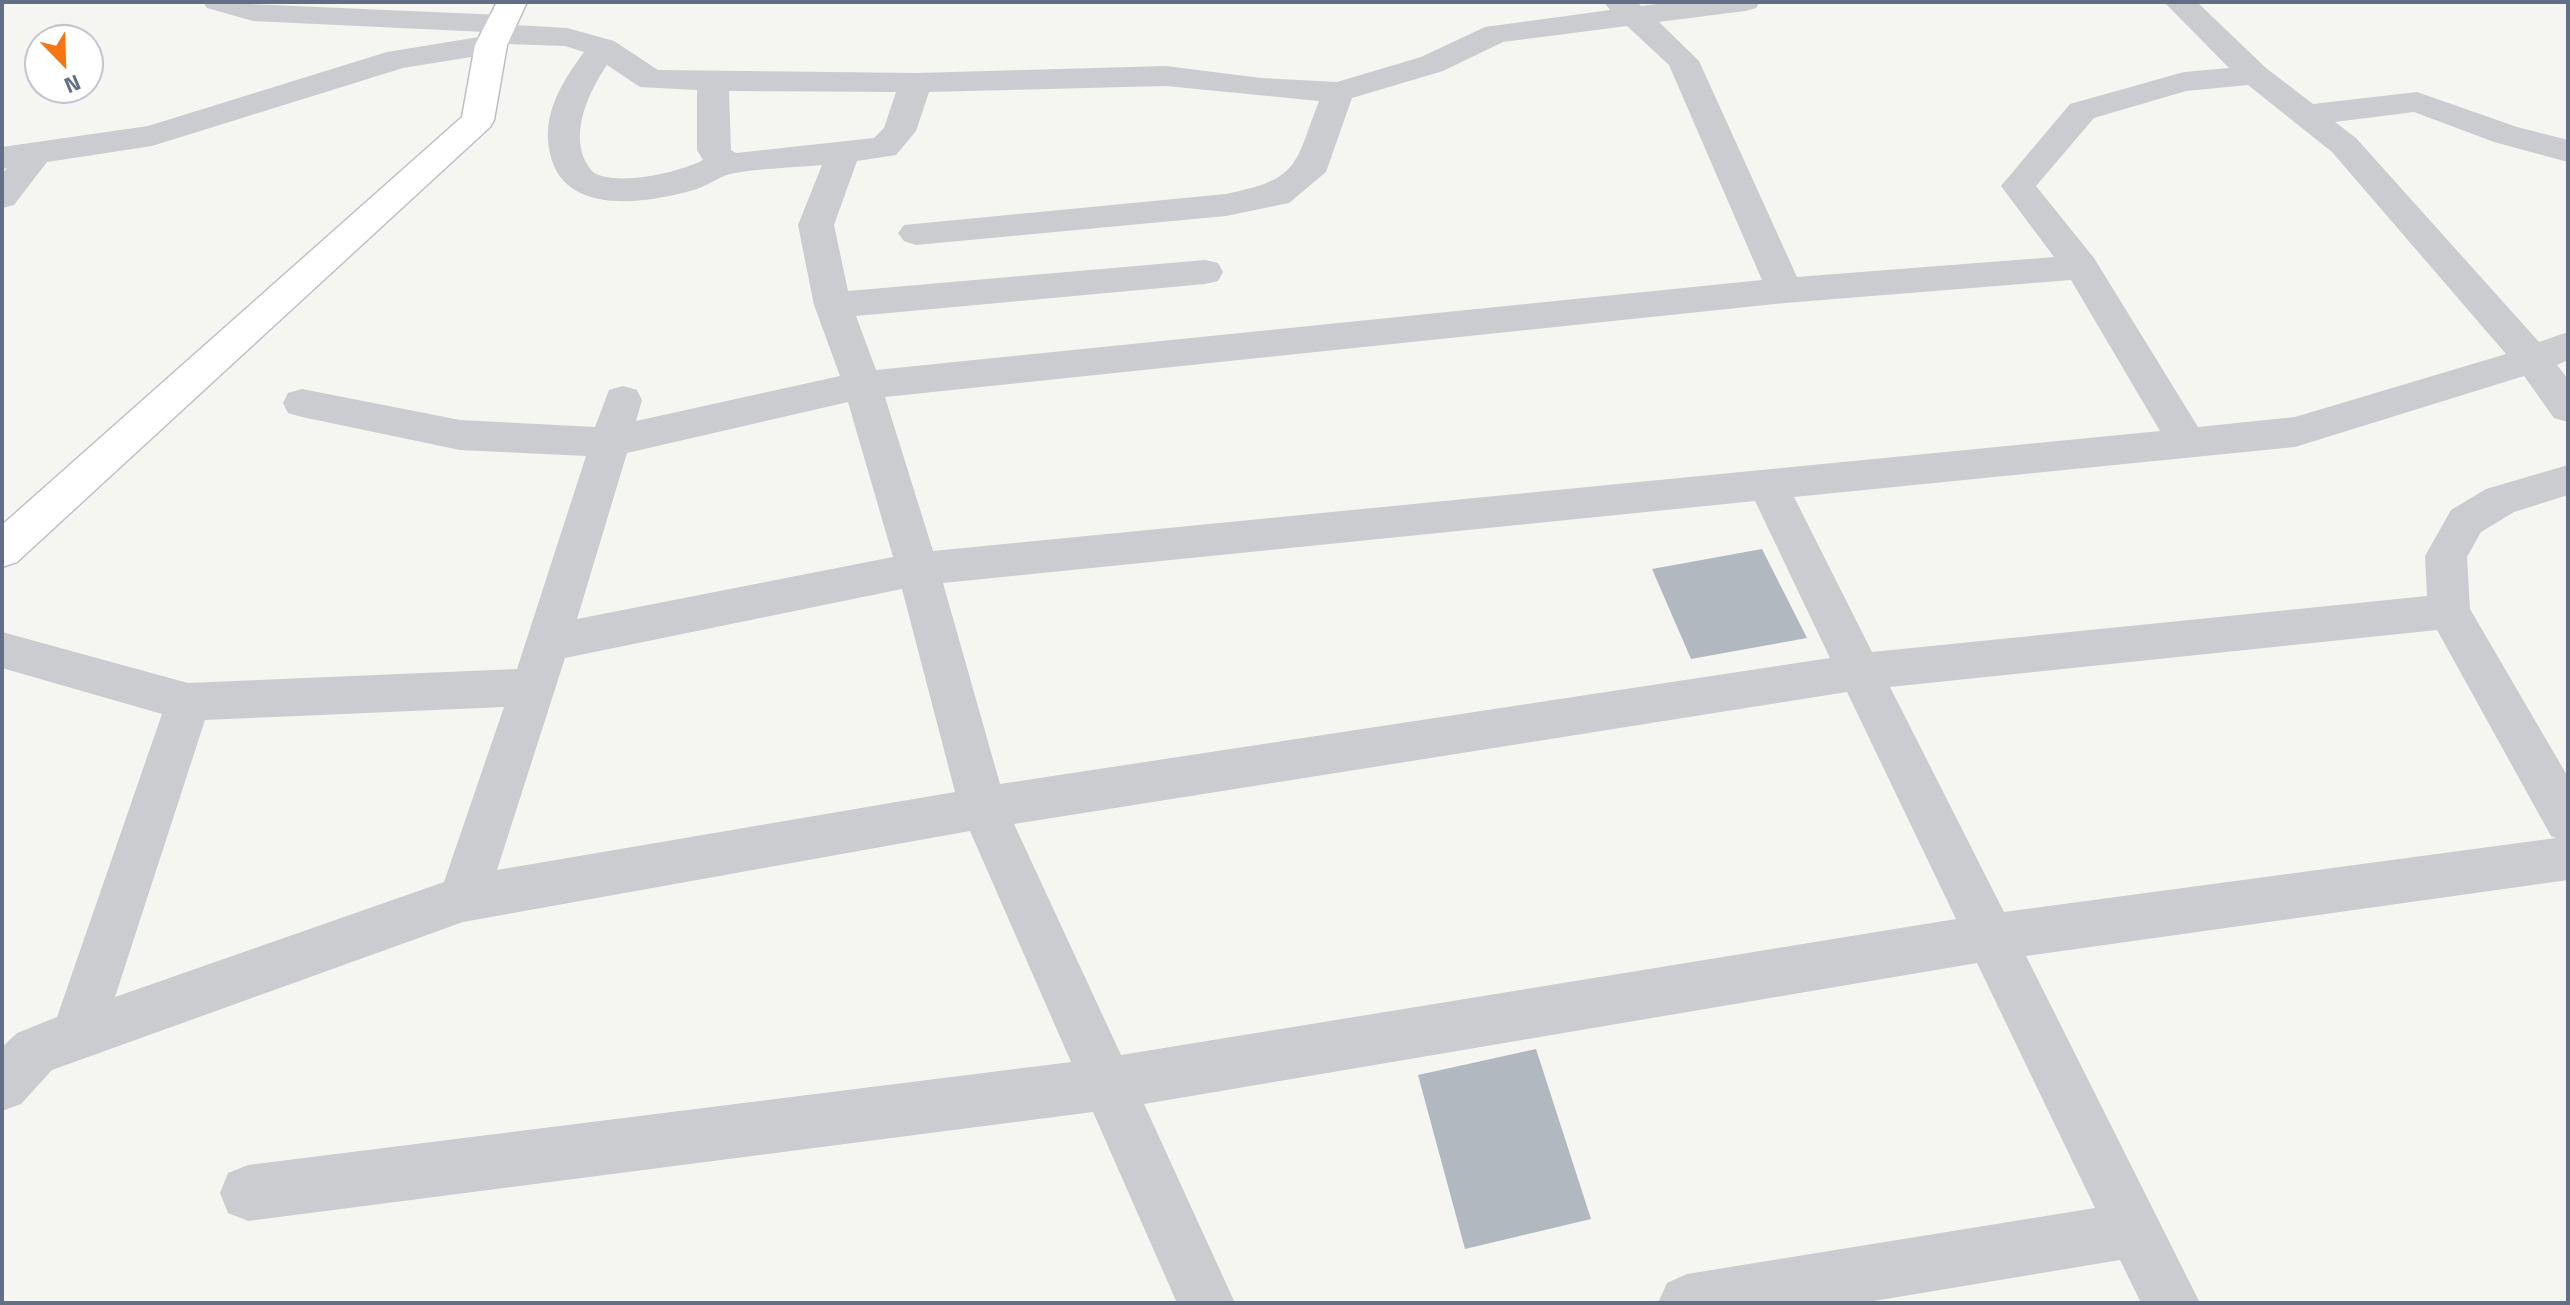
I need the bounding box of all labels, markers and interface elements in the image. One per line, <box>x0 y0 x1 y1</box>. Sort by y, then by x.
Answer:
north arrow <box>24 24 104 104</box>
text: N <box>59 66 86 103</box>

